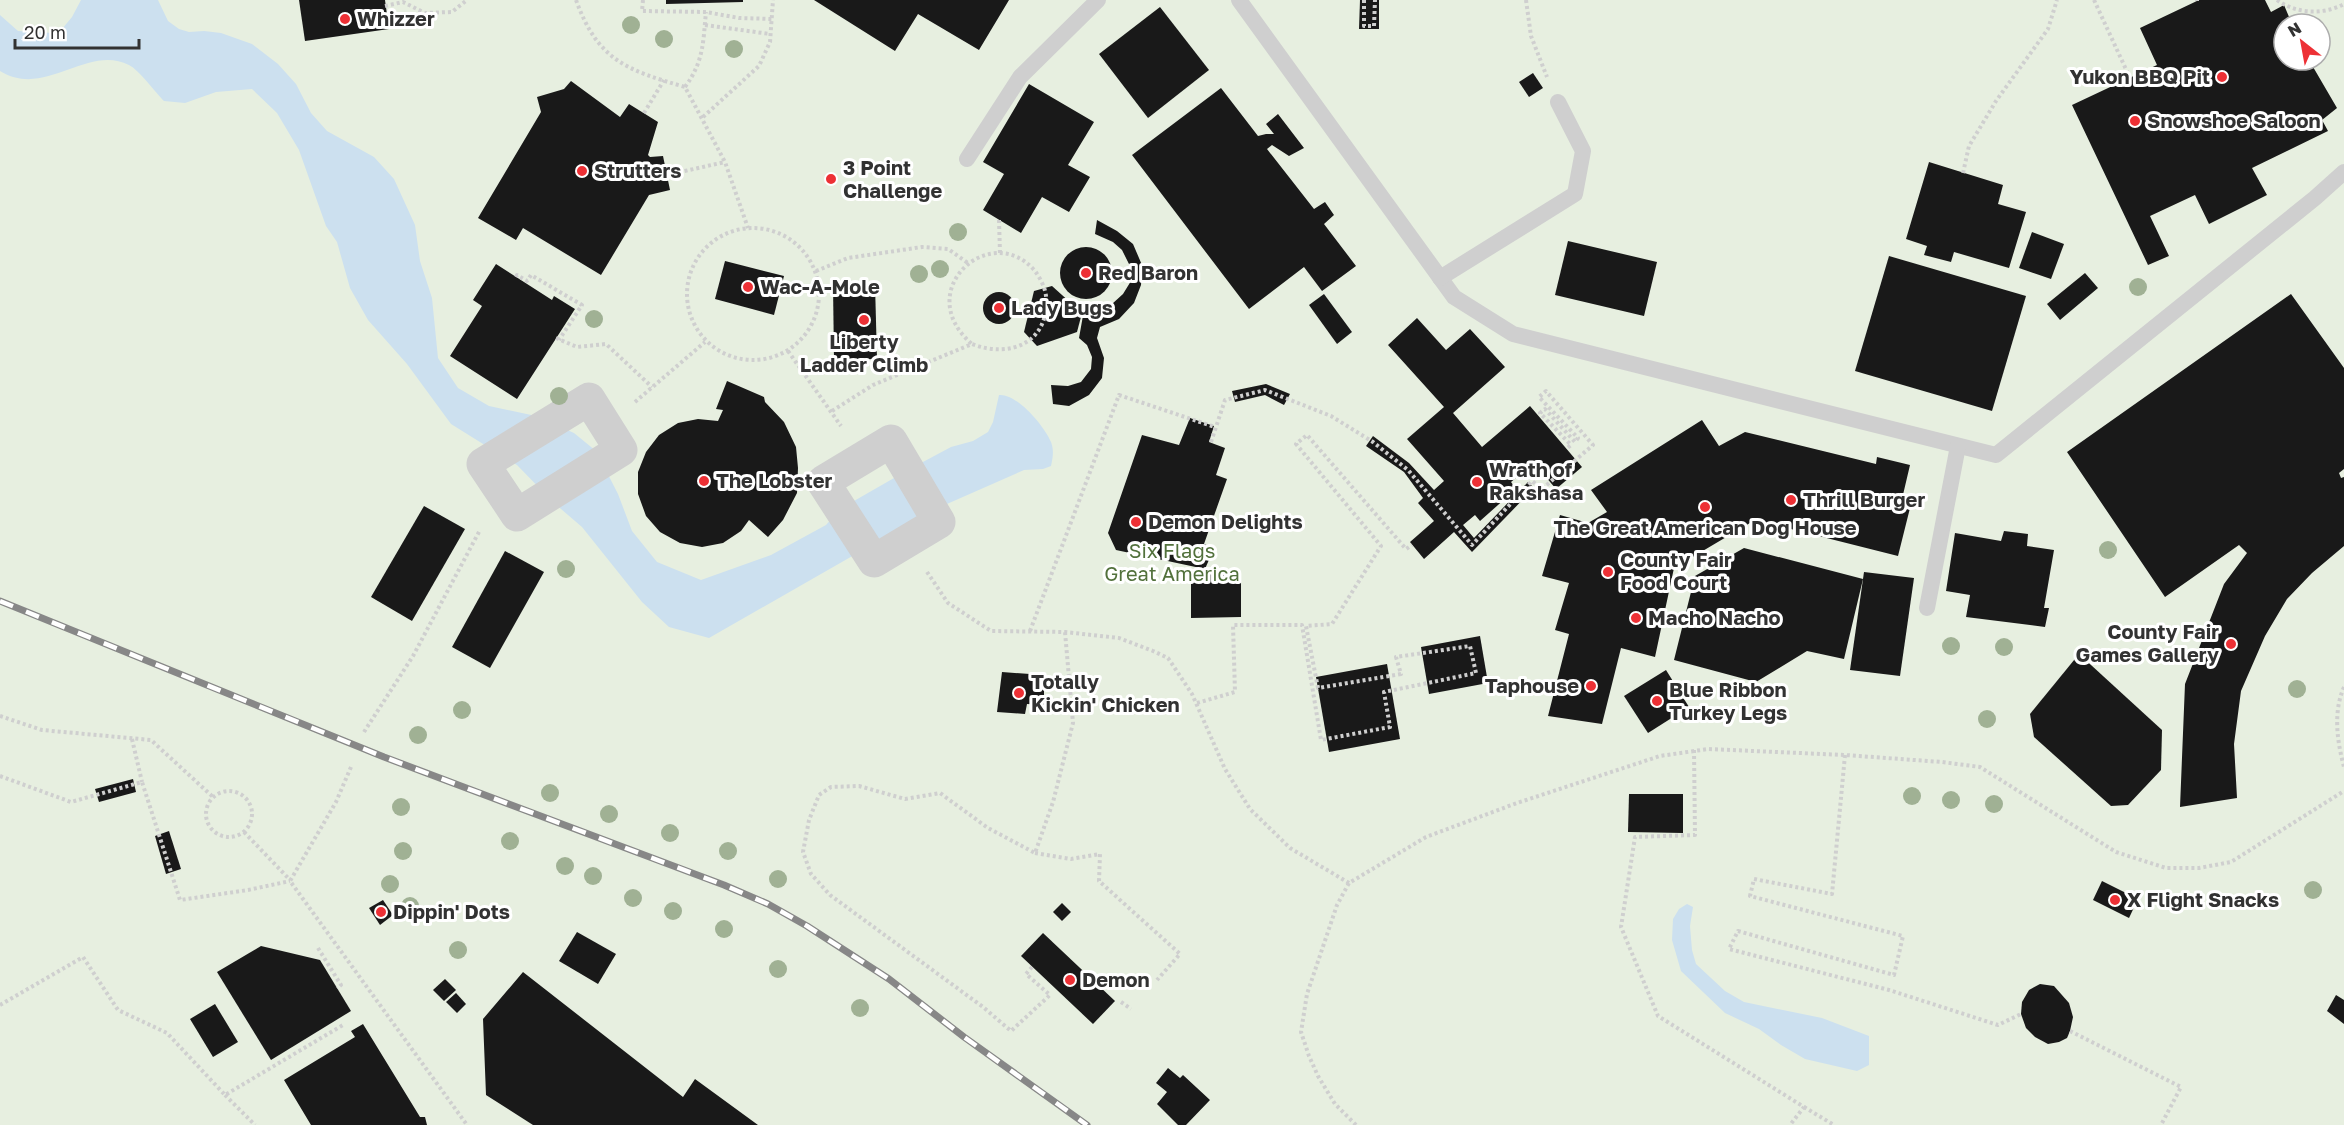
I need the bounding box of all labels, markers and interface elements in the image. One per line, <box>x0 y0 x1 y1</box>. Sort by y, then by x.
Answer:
place label: Whizzer <box>357 6 435 30</box>
scale bar <box>15 12 140 50</box>
marker: Whizzer <box>338 12 352 26</box>
north arrow <box>2272 12 2332 72</box>
text: N <box>2284 17 2305 41</box>
text: 20 m <box>24 21 66 43</box>
place label: Yukon BBQ Pit <box>2069 64 2210 88</box>
marker: Yukon BBQ Pit <box>2215 70 2229 84</box>
place label: Snowshoe Saloon <box>2147 108 2321 132</box>
marker: Snowshoe Saloon <box>2128 114 2142 128</box>
place label: 3 Point Challenge <box>843 155 942 202</box>
place label: Strutters <box>594 158 682 182</box>
marker: Strutters <box>575 164 589 178</box>
marker: 3 Point Challenge <box>824 172 838 186</box>
place label: Red Baron <box>1098 260 1198 284</box>
marker: Red Baron <box>1079 266 1093 280</box>
place label: Wac-A-Mole <box>760 274 880 298</box>
marker: Wac-A-Mole <box>741 280 755 294</box>
place label: Lady Bugs <box>1011 295 1113 319</box>
marker: Lady Bugs <box>992 301 1006 315</box>
marker: Liberty Ladder Climb <box>857 313 871 327</box>
place label: Liberty Ladder Climb <box>800 329 928 376</box>
place label: Wrath of Rakshasa <box>1489 457 1583 504</box>
place label: The Lobster <box>716 468 833 492</box>
marker: The Lobster <box>697 474 711 488</box>
marker: Wrath of Rakshasa <box>1470 475 1484 489</box>
place label: Thrill Burger <box>1803 487 1925 511</box>
marker: Thrill Burger <box>1784 493 1798 507</box>
marker: The Great American Dog House <box>1698 500 1712 514</box>
place label: Demon Delights <box>1148 509 1303 533</box>
marker: Demon Delights <box>1129 515 1143 529</box>
place label: The Great American Dog House <box>1553 515 1857 539</box>
park label: Six Flags Great America <box>1104 538 1240 585</box>
place label: County Fair Food Court <box>1620 547 1732 594</box>
marker: County Fair Food Court <box>1601 565 1615 579</box>
place label: Macho Nacho <box>1648 605 1780 629</box>
marker: Macho Nacho <box>1629 611 1643 625</box>
place label: County Fair Games Gallery <box>2076 619 2219 666</box>
marker: County Fair Games Gallery <box>2224 637 2238 651</box>
place label: Totally Kickin' Chicken <box>1031 669 1180 716</box>
place label: Taphouse <box>1485 673 1579 697</box>
place label: Blue Ribbon Turkey Legs <box>1669 677 1787 724</box>
marker: Taphouse <box>1584 679 1598 693</box>
marker: Totally Kickin' Chicken <box>1012 686 1026 700</box>
marker: Blue Ribbon Turkey Legs <box>1650 694 1664 708</box>
place label: X Flight Snacks <box>2127 887 2279 911</box>
marker: X Flight Snacks <box>2108 893 2122 907</box>
place label: Dippin' Dots <box>393 899 510 923</box>
marker: Dippin' Dots <box>374 905 388 919</box>
place label: Demon <box>1082 967 1150 991</box>
marker: Demon <box>1063 973 1077 987</box>

